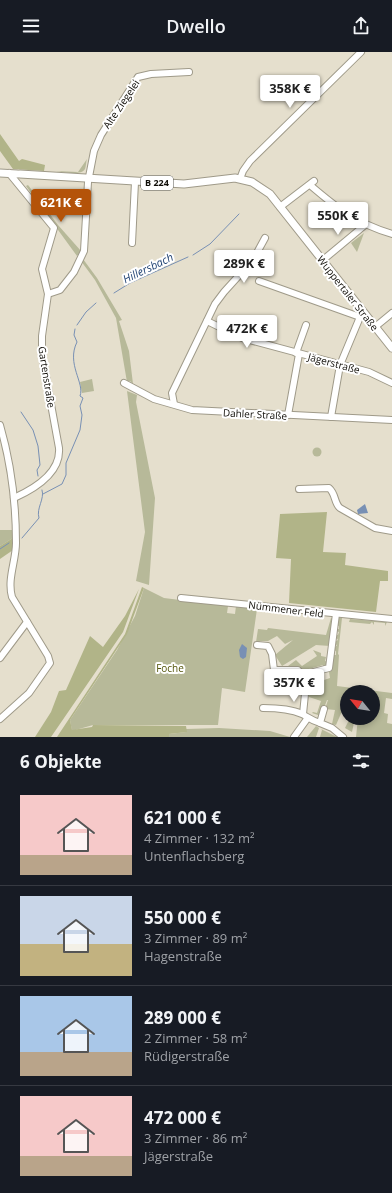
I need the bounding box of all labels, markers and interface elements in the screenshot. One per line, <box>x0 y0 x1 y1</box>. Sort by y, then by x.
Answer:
text: Dwello <box>166 14 226 38</box>
icon: menu <box>20 15 42 37</box>
icon: share <box>350 15 372 37</box>
pin: 358K € <box>257 75 323 109</box>
street label: Alte Ziegelei <box>99 77 143 131</box>
text: 358K € <box>269 79 311 97</box>
road number: B 224 <box>141 176 173 190</box>
pin: 621K € <box>28 189 94 223</box>
text: 621K € <box>40 193 82 211</box>
pin: 550K € <box>305 202 371 236</box>
text: 550K € <box>317 206 359 224</box>
water label: Hillersbach <box>120 249 175 286</box>
pin: 289K € <box>211 250 277 284</box>
street label: Wuppertaler Straße <box>314 253 382 334</box>
text: 289K € <box>223 254 265 272</box>
pin: 472K € <box>214 315 280 349</box>
text: 472K € <box>226 319 268 337</box>
street label: Gartenstraße <box>35 345 59 409</box>
street label: Jägerstraße <box>306 349 362 377</box>
street label: Dahler Straße <box>223 405 288 423</box>
street label: Nümmener Feld <box>248 597 324 621</box>
park label: Foche <box>156 661 184 675</box>
pin: 357K € <box>261 669 327 703</box>
text: 357K € <box>273 673 315 691</box>
north arrow <box>340 685 380 725</box>
map controls <box>340 685 380 725</box>
text: 6 Objekte <box>20 750 102 773</box>
icon: filters <box>350 750 372 772</box>
text: 621 000 € <box>144 806 221 829</box>
icon: home <box>52 811 100 859</box>
text: 4 Zimmer · 132 m² <box>144 829 255 847</box>
text: Untenflachsberg <box>144 847 244 865</box>
text: 550 000 € <box>144 906 221 929</box>
icon: home <box>52 912 100 960</box>
text: 3 Zimmer · 89 m² <box>144 929 247 947</box>
text: Hagenstraße <box>144 947 222 965</box>
text: 289 000 € <box>144 1006 221 1029</box>
icon: home <box>52 1012 100 1060</box>
text: 2 Zimmer · 58 m² <box>144 1029 247 1047</box>
text: Rüdigerstraße <box>144 1047 230 1065</box>
text: 472 000 € <box>144 1106 221 1129</box>
icon: home <box>52 1112 100 1160</box>
text: 3 Zimmer · 86 m² <box>144 1129 247 1147</box>
text: Jägerstraße <box>144 1147 213 1165</box>

